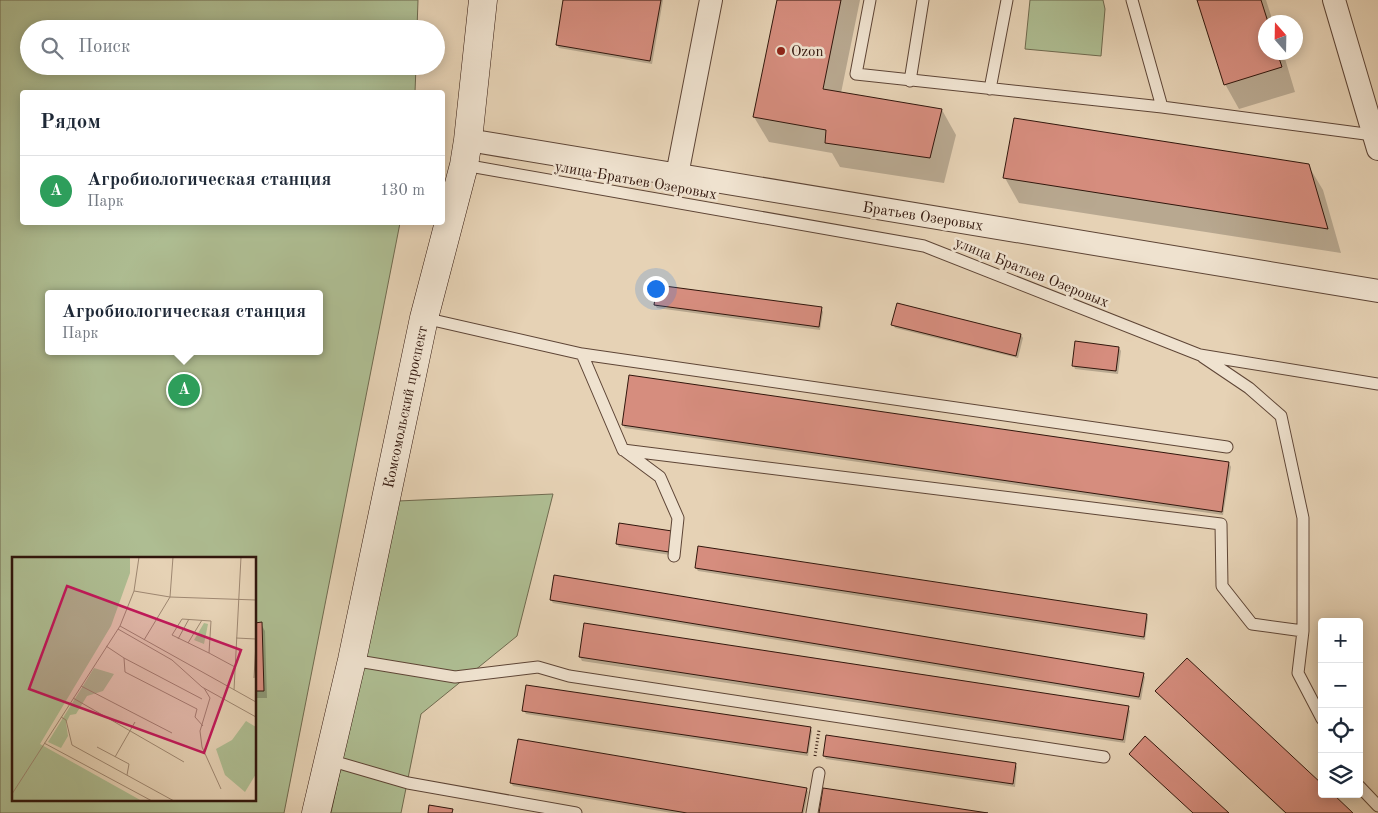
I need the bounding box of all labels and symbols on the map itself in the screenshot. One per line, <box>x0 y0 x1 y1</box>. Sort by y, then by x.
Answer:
north arrow <box>1258 15 1303 60</box>
marker: Ozon <box>775 45 787 57</box>
place label: Ozon <box>791 45 824 60</box>
street label: улица Братьев Озеровых <box>553 160 718 203</box>
street label: Братьев Озеровых <box>861 201 984 234</box>
street label: улица Братьев Озеровых <box>952 236 1111 311</box>
your location <box>643 276 669 302</box>
street label: Комсомольский проспект <box>382 325 431 490</box>
pin: A <box>168 371 200 409</box>
inset map <box>12 557 256 800</box>

